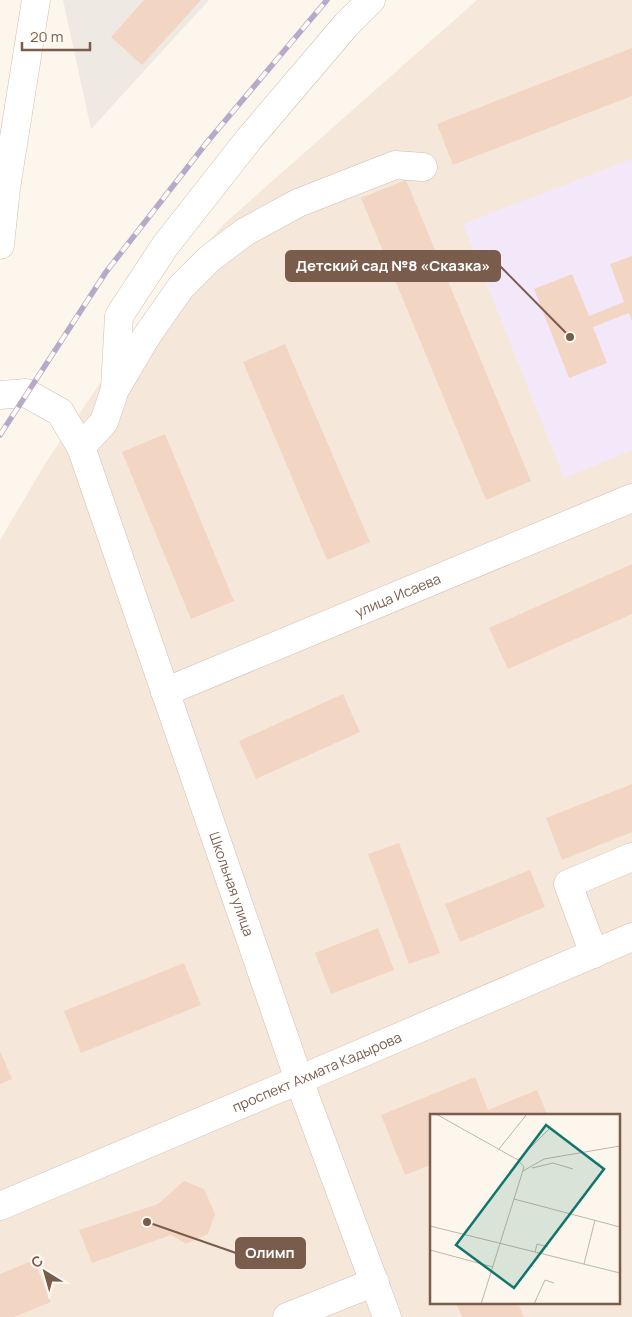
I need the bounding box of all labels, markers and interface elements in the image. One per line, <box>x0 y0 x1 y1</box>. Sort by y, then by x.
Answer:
scale bar <box>22 20 90 52</box>
text: 20 m <box>30 26 63 47</box>
callout: Детский сад №8 «Сказка» <box>286 251 500 281</box>
text: Детский сад №8 «Сказка» <box>296 255 490 276</box>
street label: улица Исаева <box>352 569 443 621</box>
street label: Школьная улица <box>205 829 259 939</box>
street label: проспект Ахмата Кадырова <box>229 1027 404 1116</box>
inset map <box>430 1114 620 1304</box>
callout: Олимп <box>236 1238 305 1268</box>
text: Олимп <box>245 1242 295 1263</box>
north arrow <box>20 1247 70 1297</box>
text: С <box>27 1251 47 1272</box>

